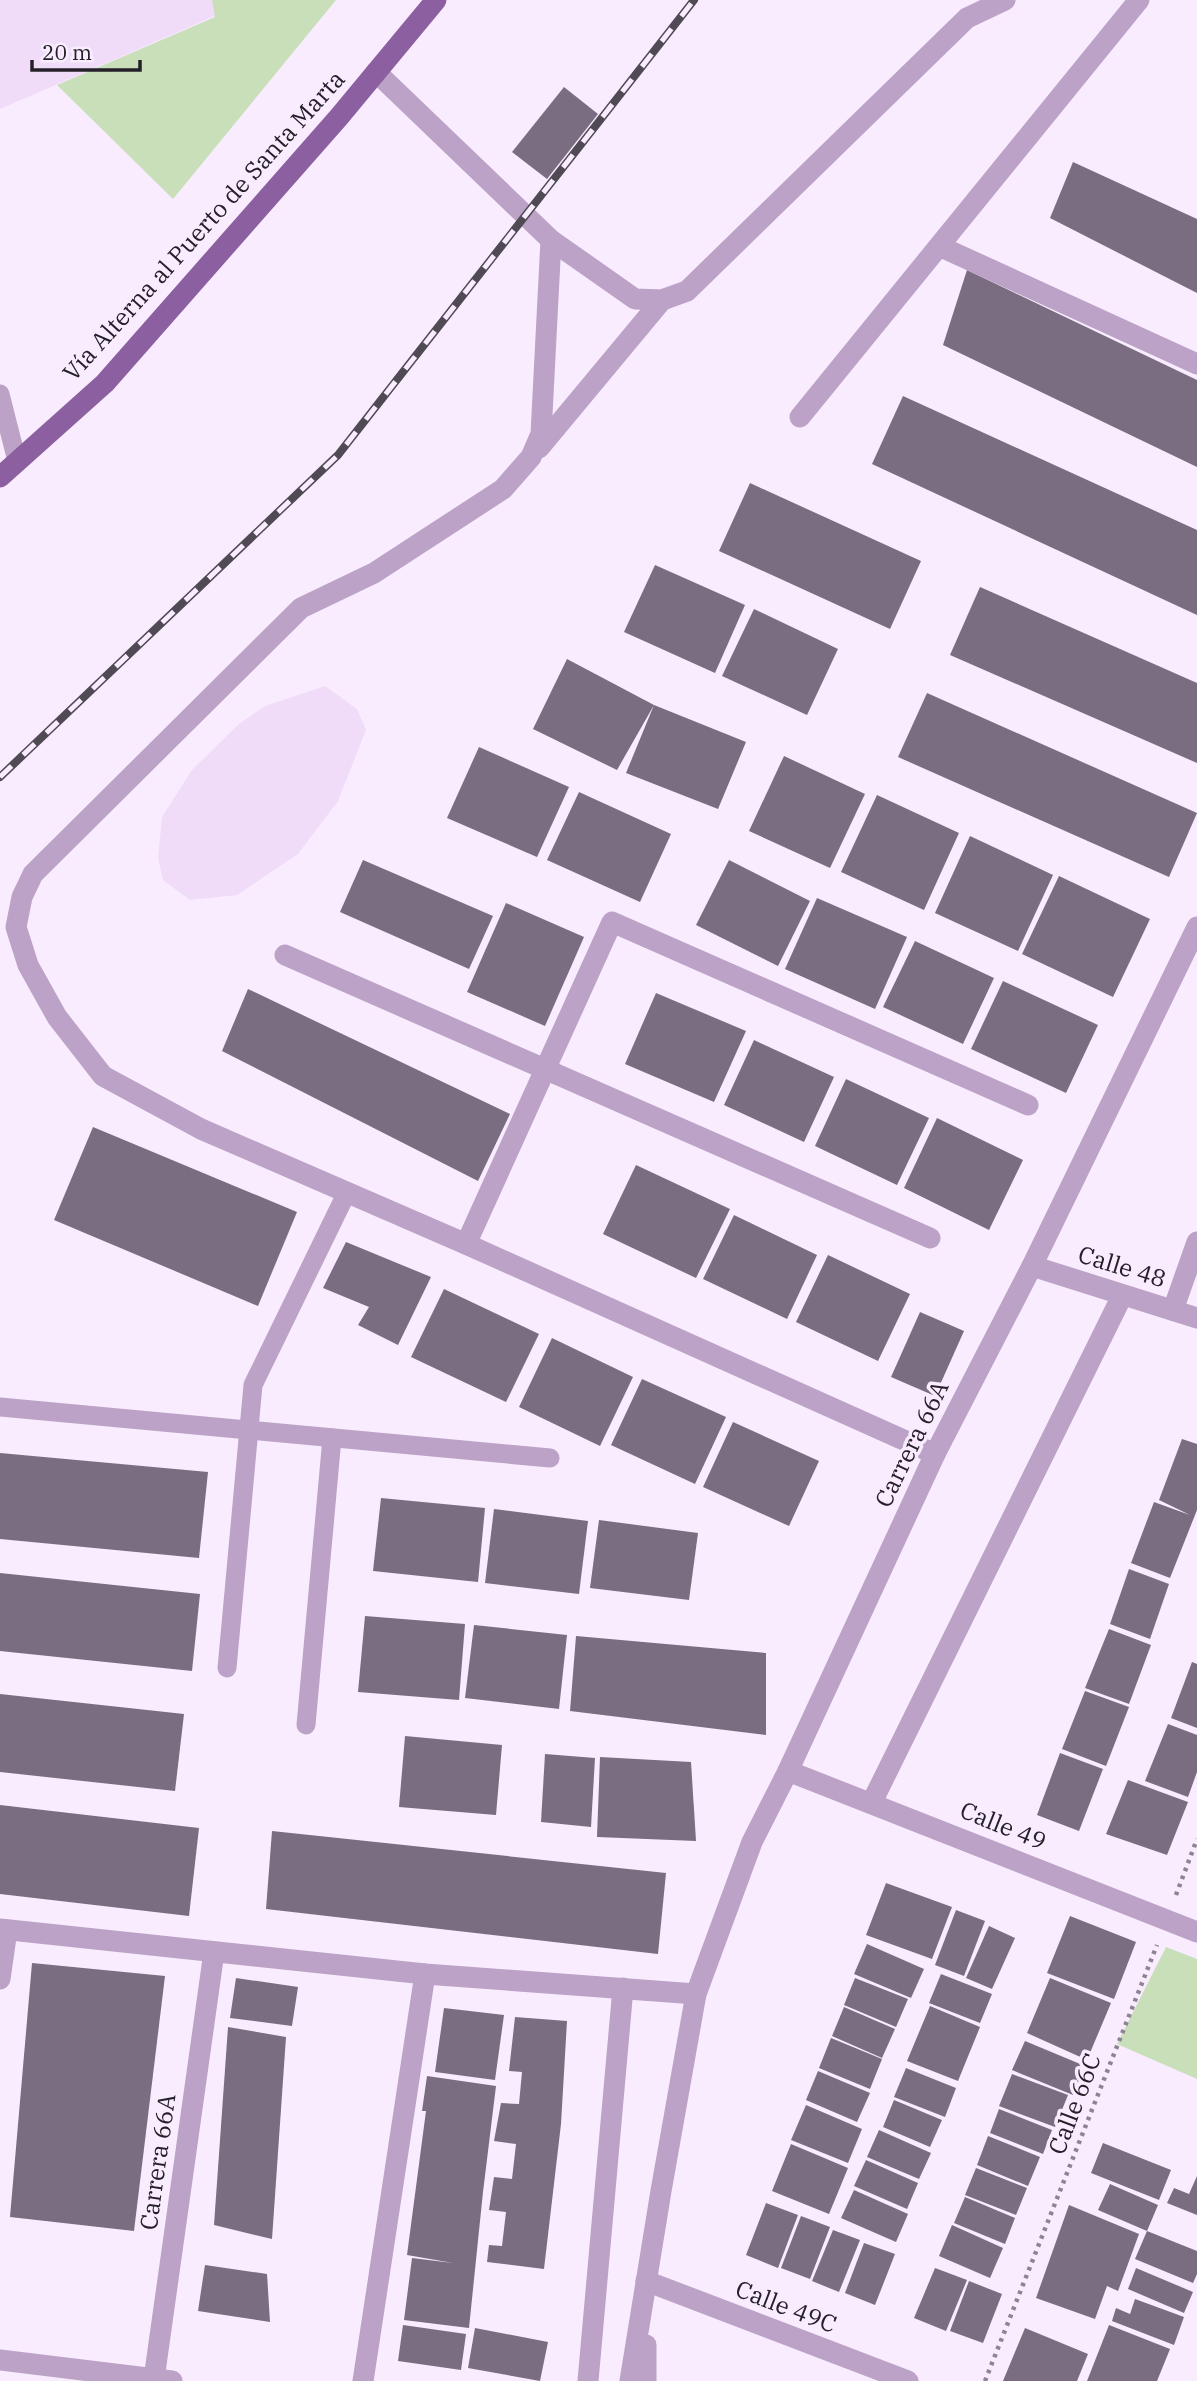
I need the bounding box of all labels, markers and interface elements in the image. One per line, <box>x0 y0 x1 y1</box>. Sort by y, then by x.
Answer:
scale bar <box>32 28 140 72</box>
text: 20 m <box>42 38 92 66</box>
street label: Vía Alterna al Puerto de Santa Marta <box>55 63 351 387</box>
street label: Calle 48 <box>1075 1238 1170 1295</box>
street label: Carrera 66A <box>867 1374 956 1512</box>
street label: Calle 49 <box>956 1793 1051 1857</box>
street label: Calle 66C <box>1040 2049 1108 2159</box>
street label: Carrera 66A <box>132 2091 182 2232</box>
street label: Calle 49C <box>731 2272 841 2340</box>

